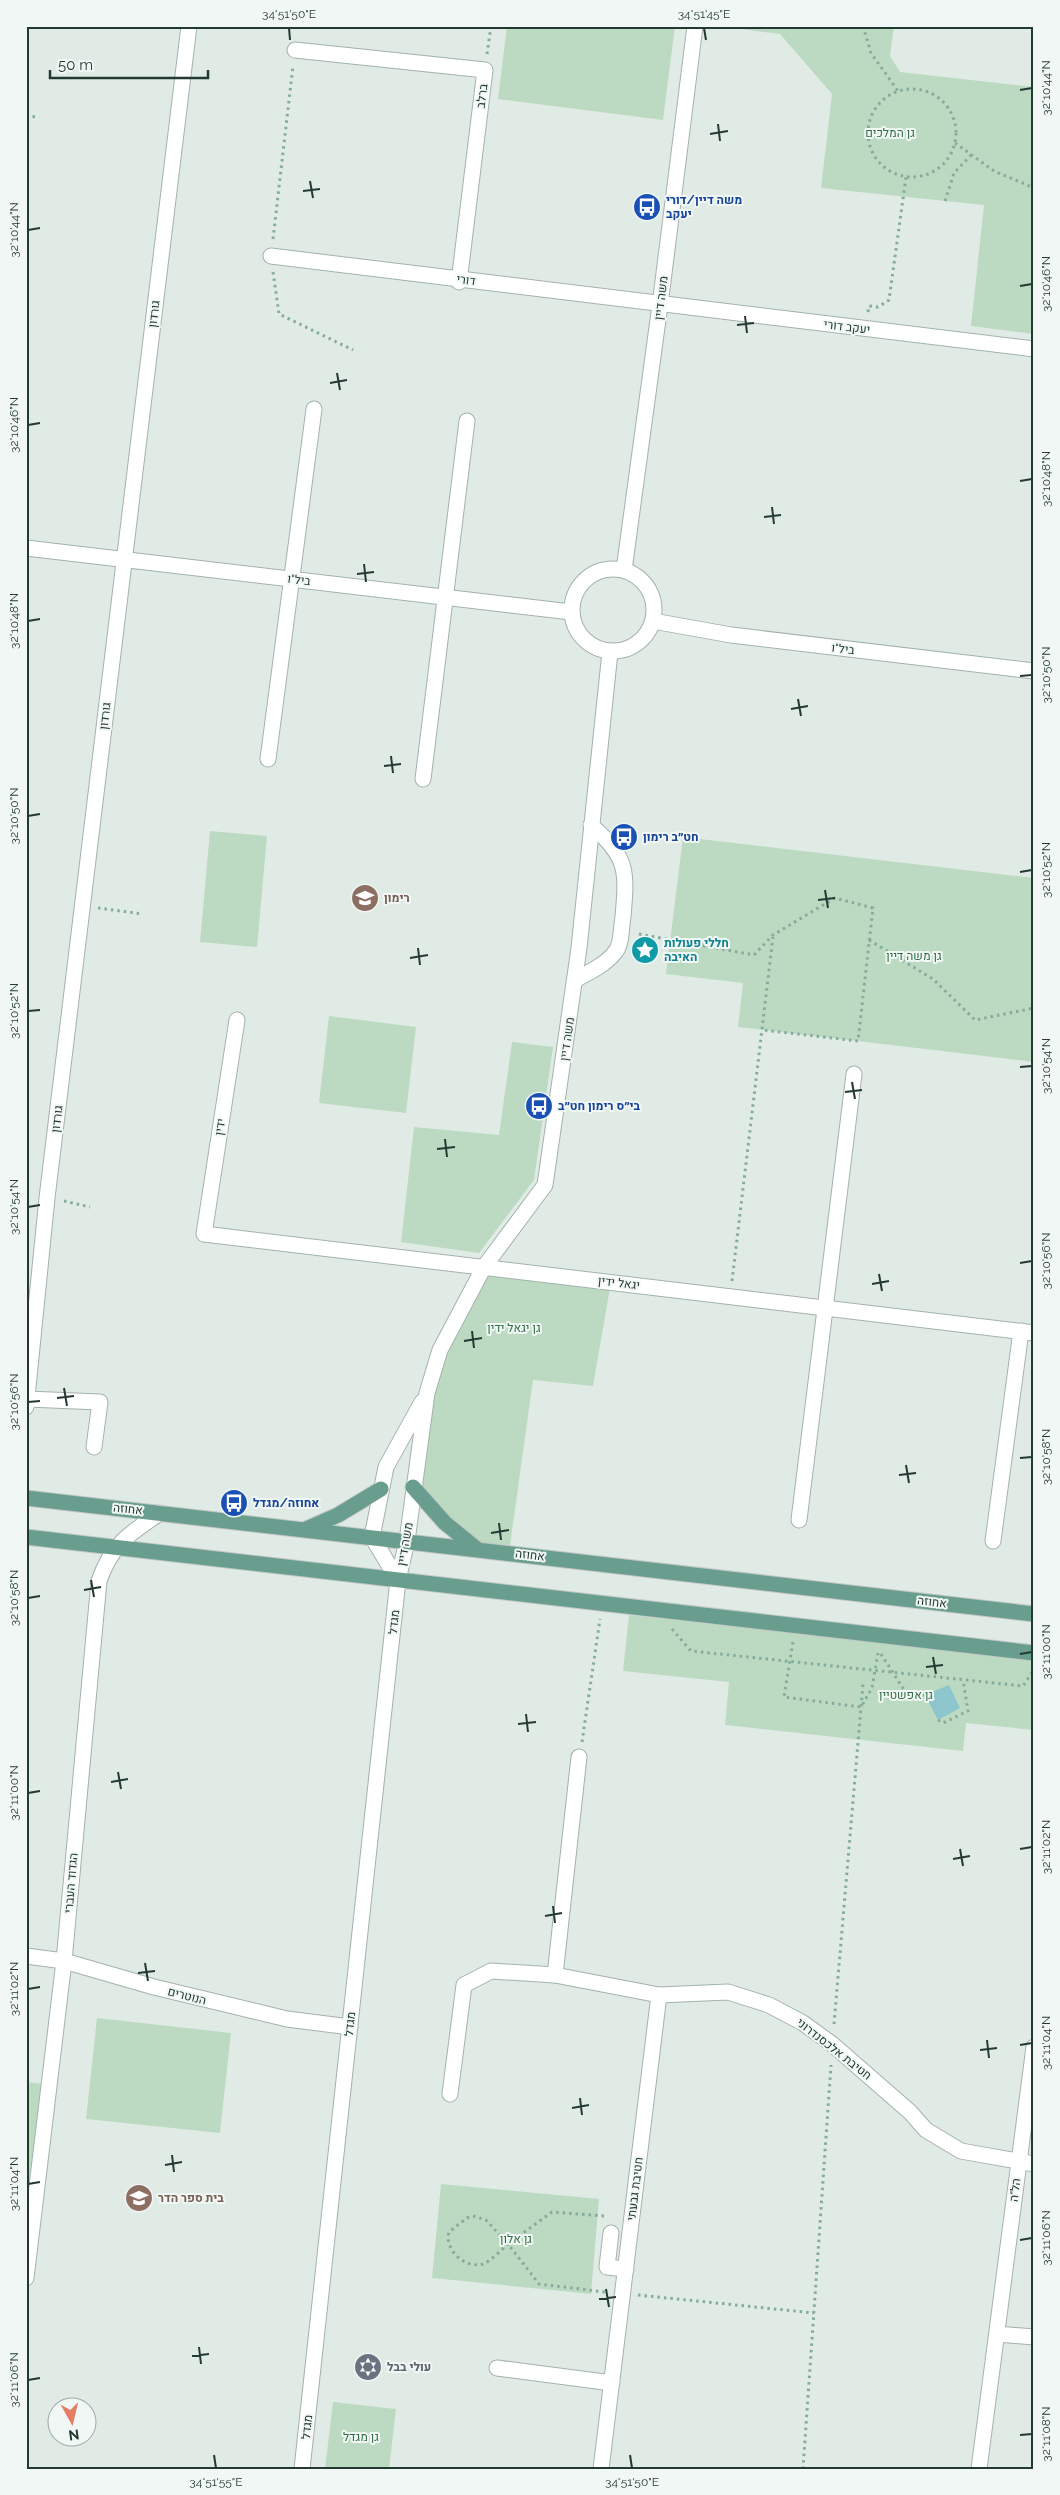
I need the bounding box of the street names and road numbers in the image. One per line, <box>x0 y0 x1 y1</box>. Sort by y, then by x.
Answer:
street label: ברלב <box>474 82 491 109</box>
street label: דורי <box>456 272 476 288</box>
street label: משה דיין <box>651 275 671 321</box>
street label: גורדון <box>145 299 163 328</box>
street label: יעקב דורי <box>823 317 871 337</box>
street label: ביל"ו <box>287 572 312 588</box>
street label: ביל"ו <box>831 641 856 657</box>
street label: גורדון <box>96 701 114 730</box>
street label: משה דיין <box>557 1016 577 1062</box>
street label: גורדון <box>48 1104 66 1133</box>
street label: ידין <box>212 1118 228 1136</box>
street label: יגאל ידין <box>597 1273 641 1293</box>
street label: אחוזה <box>112 1500 144 1518</box>
street label: משה דיין <box>394 1521 416 1567</box>
street label: אחוזה <box>514 1546 546 1564</box>
street label: אחוזה <box>916 1593 948 1611</box>
street label: מגדל <box>386 1609 402 1635</box>
street label: הגדוד העברי <box>61 1852 81 1914</box>
street label: הנוטרים <box>166 1984 208 2008</box>
street label: מגדל <box>342 2011 358 2037</box>
street label: חטיבת אלכסנדרוני <box>794 2015 874 2083</box>
street label: חטיבת גבעתי <box>624 2156 646 2222</box>
street label: הל"ה <box>1007 2177 1023 2203</box>
street label: מגדל <box>299 2414 315 2440</box>

